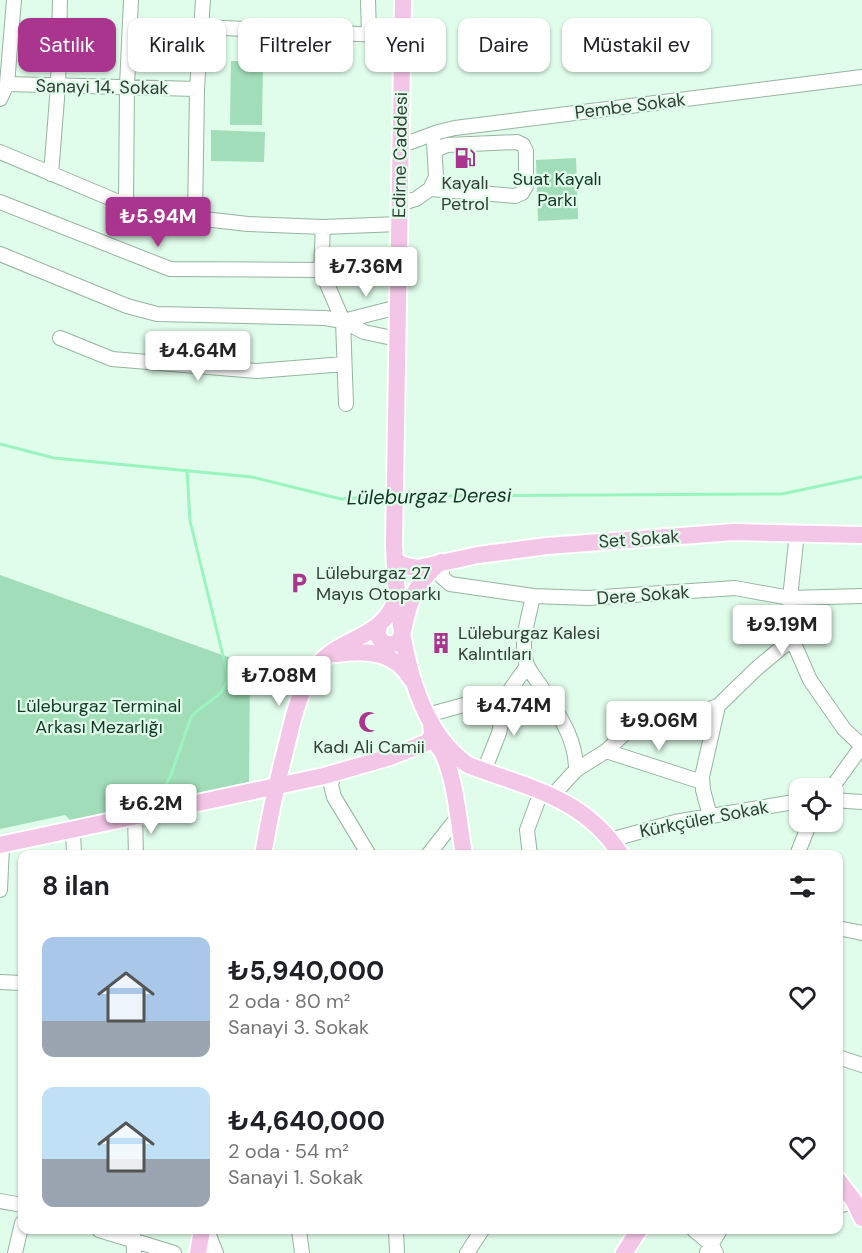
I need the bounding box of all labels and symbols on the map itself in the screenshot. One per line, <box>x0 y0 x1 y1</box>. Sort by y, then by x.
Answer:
street label: Sanayi 14. Sokak <box>35 74 169 100</box>
street label: Pembe Sokak <box>573 87 687 125</box>
street label: Edirne Caddesi <box>387 92 413 218</box>
fuel station icon: Kayalı Petrol <box>453 146 477 170</box>
park label: Suat Kayalı Parkı <box>512 167 602 212</box>
place label: Kayalı Petrol <box>441 171 489 216</box>
pin: ₺5.94M <box>109 197 207 248</box>
pin: ₺7.36M <box>317 247 415 298</box>
pin: ₺4.64M <box>149 331 247 382</box>
water label: Lüleburgaz Deresi <box>346 482 512 510</box>
street label: Set Sokak <box>598 524 680 554</box>
place label: Lüleburgaz 27 Mayıs Otoparkı <box>316 561 441 606</box>
parking icon: Lüleburgaz 27 Mayıs Otoparkı <box>287 571 311 595</box>
street label: Dere Sokak <box>596 580 690 610</box>
pin: ₺9.19M <box>733 605 831 656</box>
place label: Lüleburgaz Kalesi Kalıntıları <box>458 621 600 666</box>
building icon: Lüleburgaz Kalesi Kalıntıları <box>429 631 453 655</box>
pin: ₺7.08M <box>230 656 328 707</box>
pin: ₺4.74M <box>465 686 563 737</box>
park label: Lüleburgaz Terminal Arkası Mezarlığı <box>17 694 181 739</box>
pin: ₺9.06M <box>610 701 708 752</box>
mosque icon: Kadı Ali Camii <box>357 710 381 734</box>
place label: Kadı Ali Camii <box>313 735 425 759</box>
pin: ₺6.2M <box>109 784 193 835</box>
street label: Kürkçüler Sokak <box>637 795 771 843</box>

